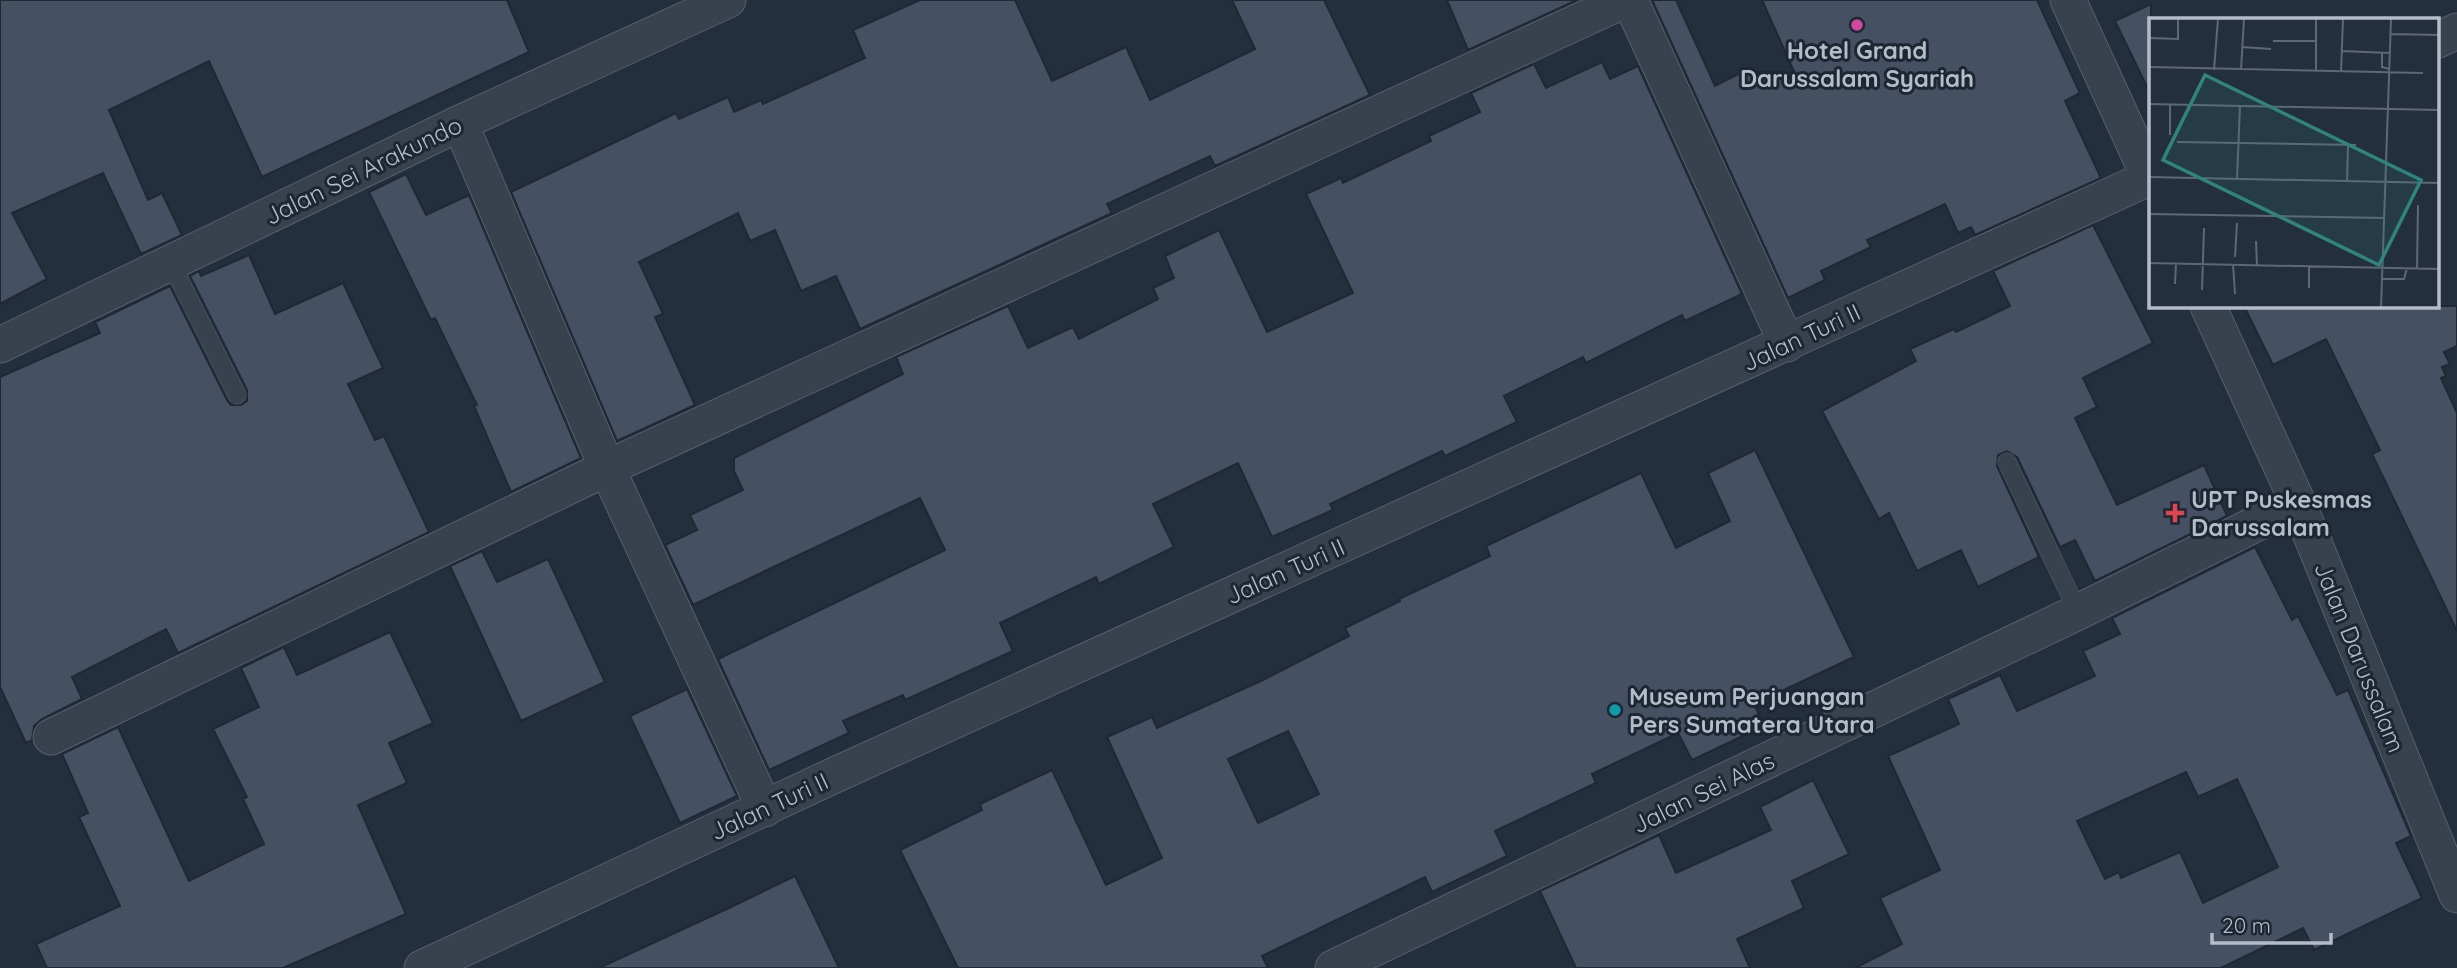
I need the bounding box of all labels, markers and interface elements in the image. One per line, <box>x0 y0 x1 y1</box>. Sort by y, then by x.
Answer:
marker: Hotel Grand Darussalam Syariah <box>1849 17 1865 33</box>
inset map <box>2149 18 2440 308</box>
place label: Hotel Grand Darussalam Syariah <box>1740 35 1974 93</box>
street label: Jalan Sei Arakundo <box>259 109 467 231</box>
street label: Jalan Turi II <box>1737 297 1865 377</box>
place label: UPT Puskesmas Darussalam <box>2191 484 2372 542</box>
marker: UPT Puskesmas Darussalam <box>2165 503 2185 523</box>
street label: Jalan Turi II <box>1221 531 1349 611</box>
street label: Jalan Darussalam <box>2308 557 2412 757</box>
place label: Museum Perjuangan Pers Sumatera Utara <box>1629 681 1875 739</box>
marker: Museum Perjuangan Pers Sumatera Utara <box>1607 702 1623 718</box>
street label: Jalan Sei Alas <box>1627 745 1779 839</box>
street label: Jalan Turi II <box>705 766 833 846</box>
scale bar <box>2212 902 2331 946</box>
text: 20 m <box>2222 912 2271 938</box>

